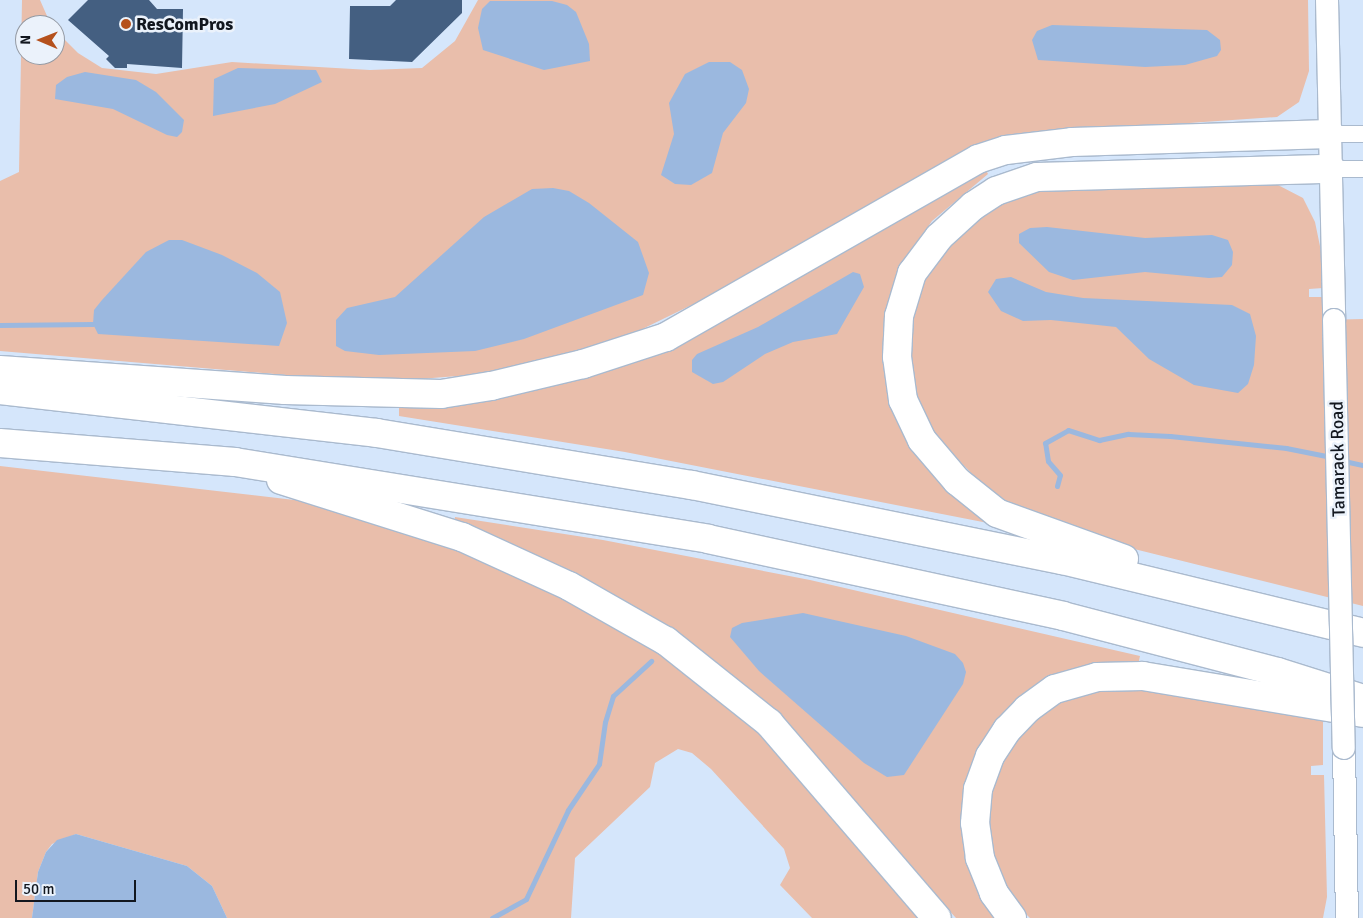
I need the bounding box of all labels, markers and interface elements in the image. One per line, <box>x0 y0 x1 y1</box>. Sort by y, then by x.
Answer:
place label: ResComPros <box>136 13 233 35</box>
north arrow <box>15 15 65 65</box>
marker: ResComPros <box>120 18 132 30</box>
text: N <box>17 35 34 45</box>
street label: Tamarack Road <box>1326 401 1350 517</box>
scale bar <box>18 870 139 902</box>
text: 50 m <box>23 880 54 898</box>

